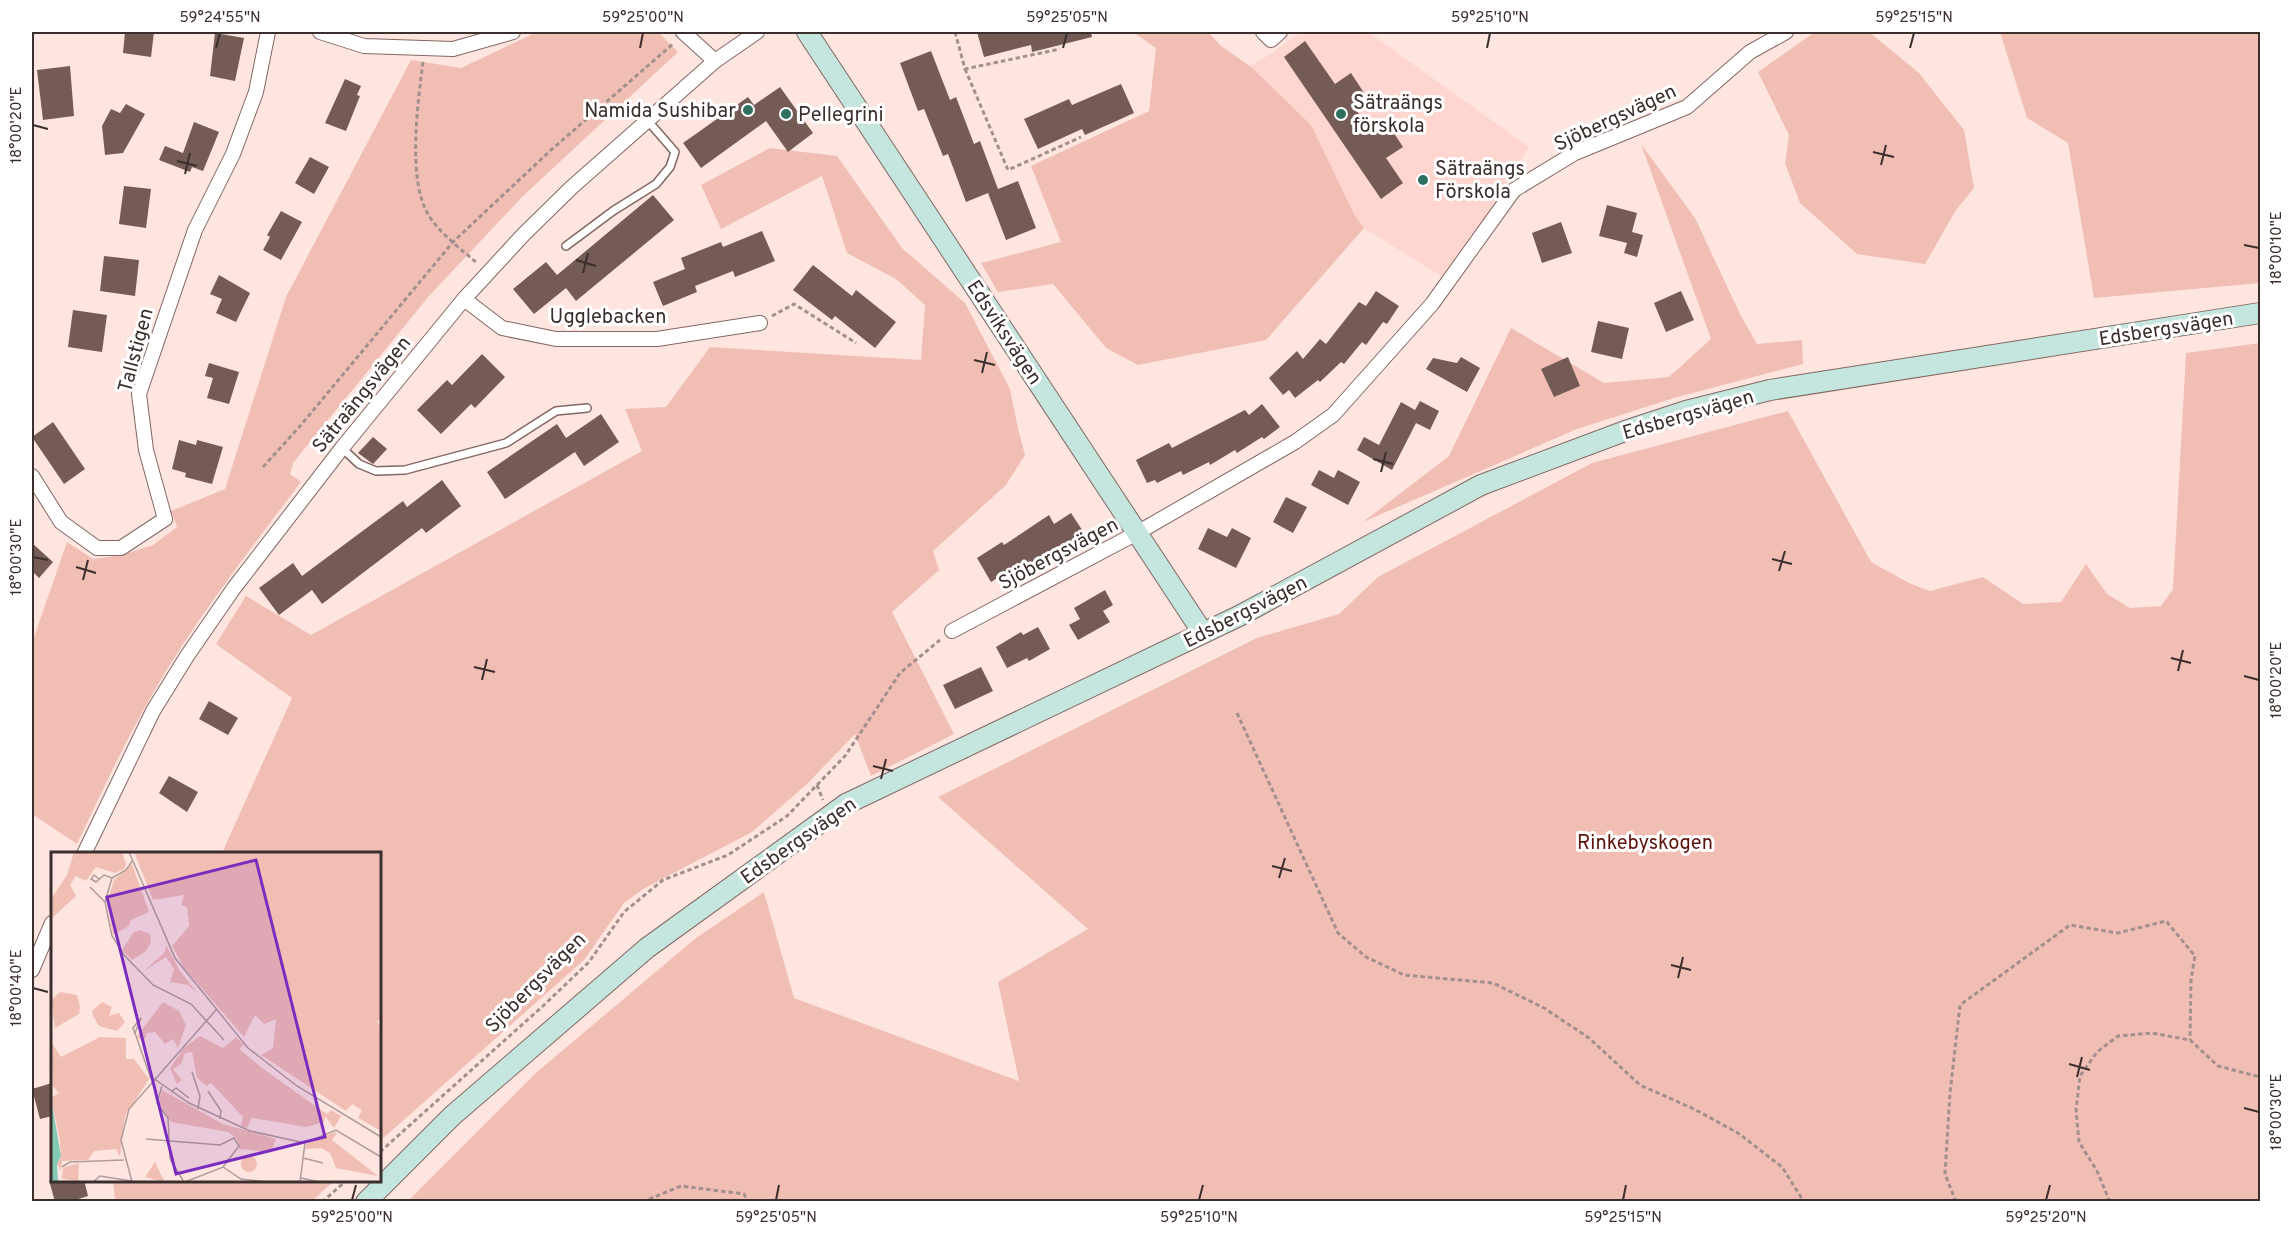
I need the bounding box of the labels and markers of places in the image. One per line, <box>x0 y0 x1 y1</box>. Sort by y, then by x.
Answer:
place label: Sätraängs förskola <box>1353 91 1443 140</box>
place label: Namida Sushibar <box>584 99 736 125</box>
marker: Namida Sushibar <box>741 103 755 117</box>
place label: Pellegrini <box>798 103 884 129</box>
marker: Pellegrini <box>779 107 793 121</box>
marker: Sätraängs förskola <box>1334 107 1348 121</box>
place label: Sätraängs Förskola <box>1435 157 1525 206</box>
marker: Sätraängs Förskola <box>1416 173 1430 187</box>

